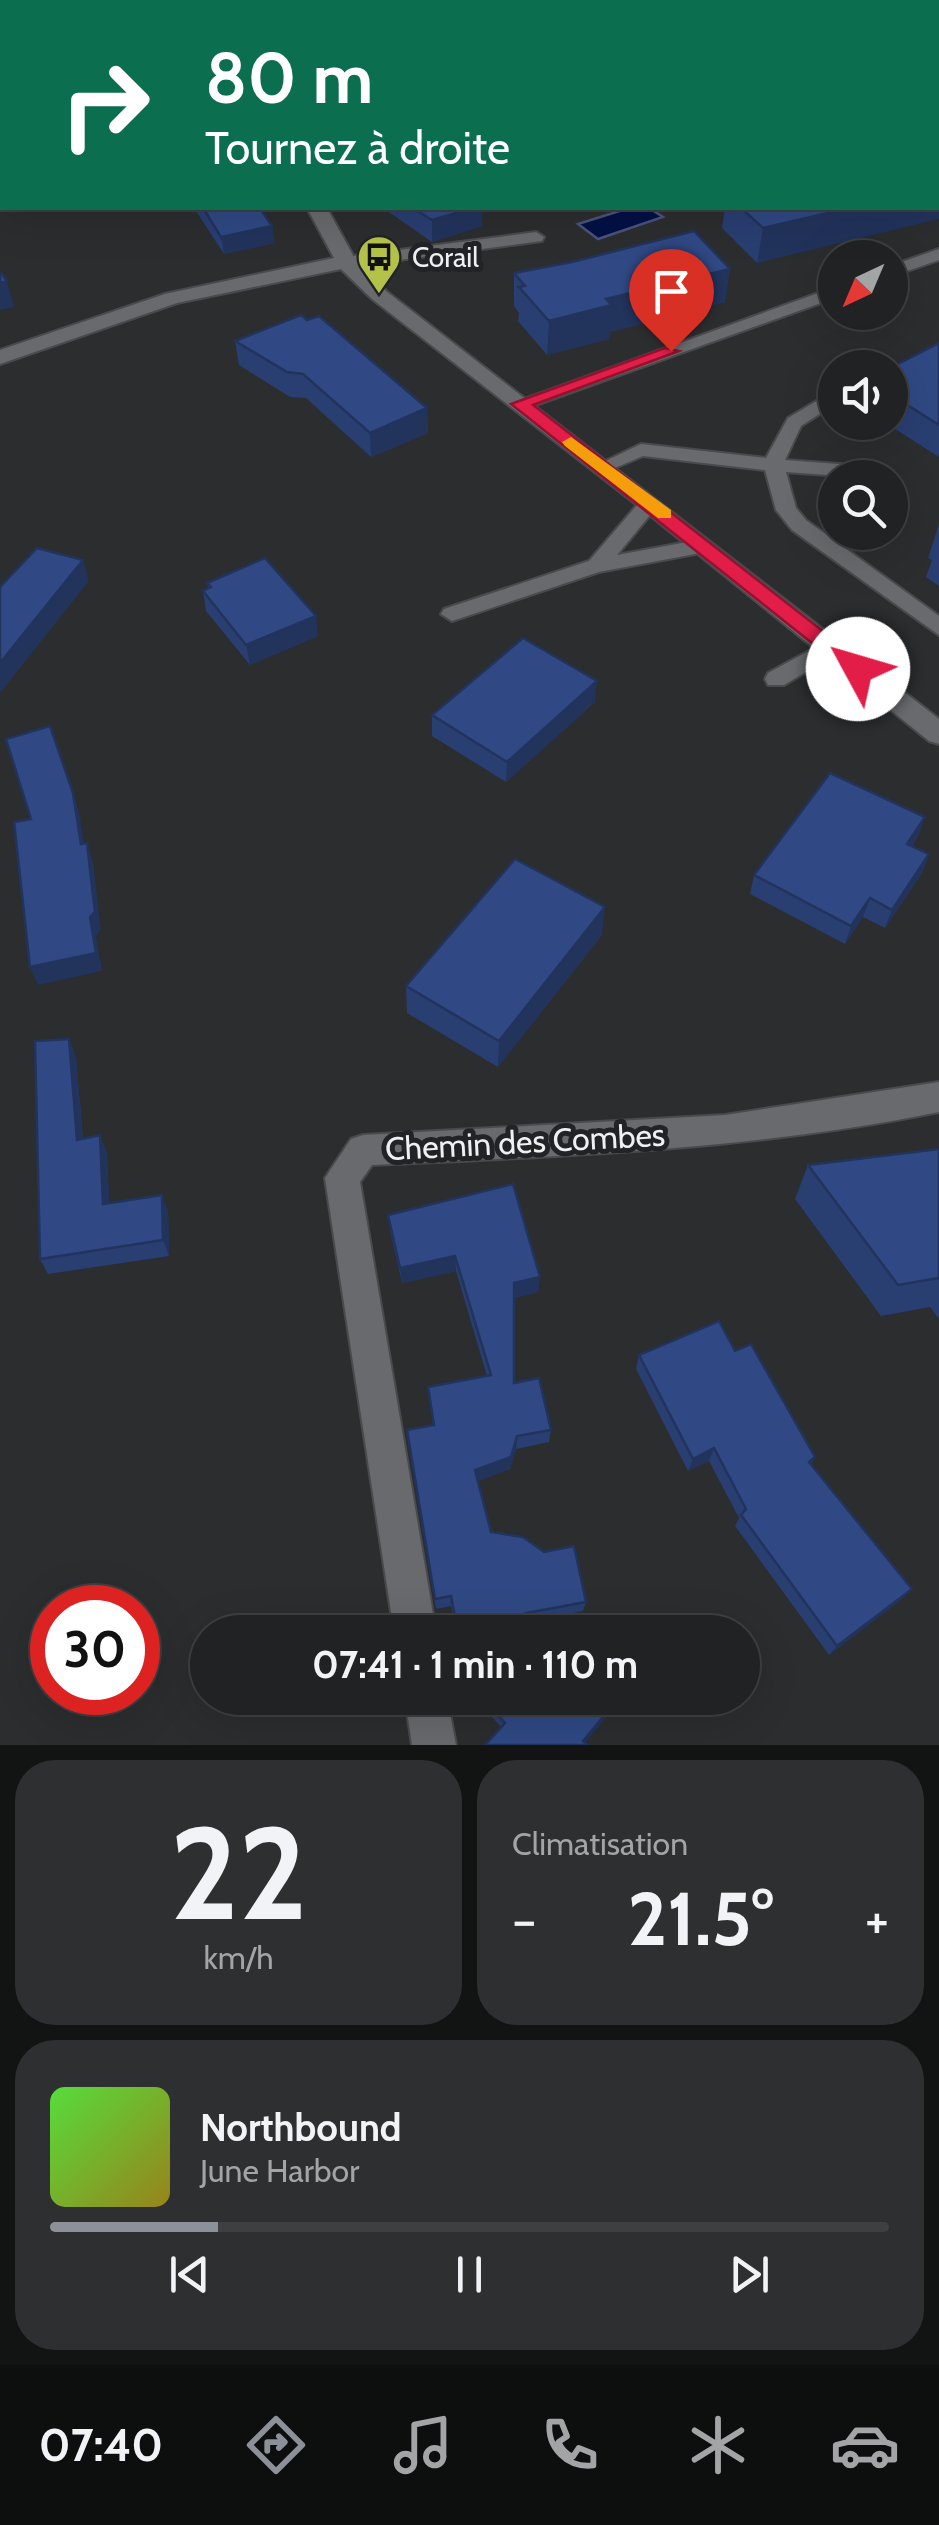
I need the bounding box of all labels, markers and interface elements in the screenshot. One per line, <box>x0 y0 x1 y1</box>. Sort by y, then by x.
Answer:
text: 80 m <box>205 35 373 121</box>
icon: right <box>40 40 170 170</box>
text: Tournez à droite <box>205 121 510 175</box>
bus stop icon: Corail <box>356 234 402 295</box>
place label: Corail <box>412 240 479 274</box>
north arrow <box>818 240 908 330</box>
map controls <box>818 240 908 550</box>
pin <box>629 249 714 352</box>
icon: arrive <box>644 264 699 319</box>
button: sound <box>818 350 908 440</box>
button: search <box>818 460 908 550</box>
position arrow <box>806 617 910 721</box>
street label: Chemin des Combes <box>384 1115 666 1168</box>
speed limit sign: 30 <box>30 1585 160 1715</box>
text: 07:41 · 1 min · 110 m <box>312 1641 638 1688</box>
text: 22 <box>170 1794 307 1952</box>
text: Climatisation <box>512 1824 688 1863</box>
text: 21.5° <box>628 1873 773 1964</box>
text: − <box>512 1886 536 1953</box>
text: + <box>865 1886 889 1953</box>
text: km/h <box>203 1938 274 1977</box>
text: Northbound <box>200 2104 402 2151</box>
text: June Harbor <box>200 2151 359 2190</box>
icon: previous <box>162 2247 217 2302</box>
icon: pause <box>442 2247 497 2302</box>
icon: next <box>722 2247 777 2302</box>
icon: directions <box>241 2410 311 2480</box>
icon: music <box>388 2410 458 2480</box>
icon: phone <box>535 2410 605 2480</box>
icon: climate <box>683 2410 753 2480</box>
icon: car <box>830 2410 900 2480</box>
text: 07:40 <box>39 2418 163 2472</box>

